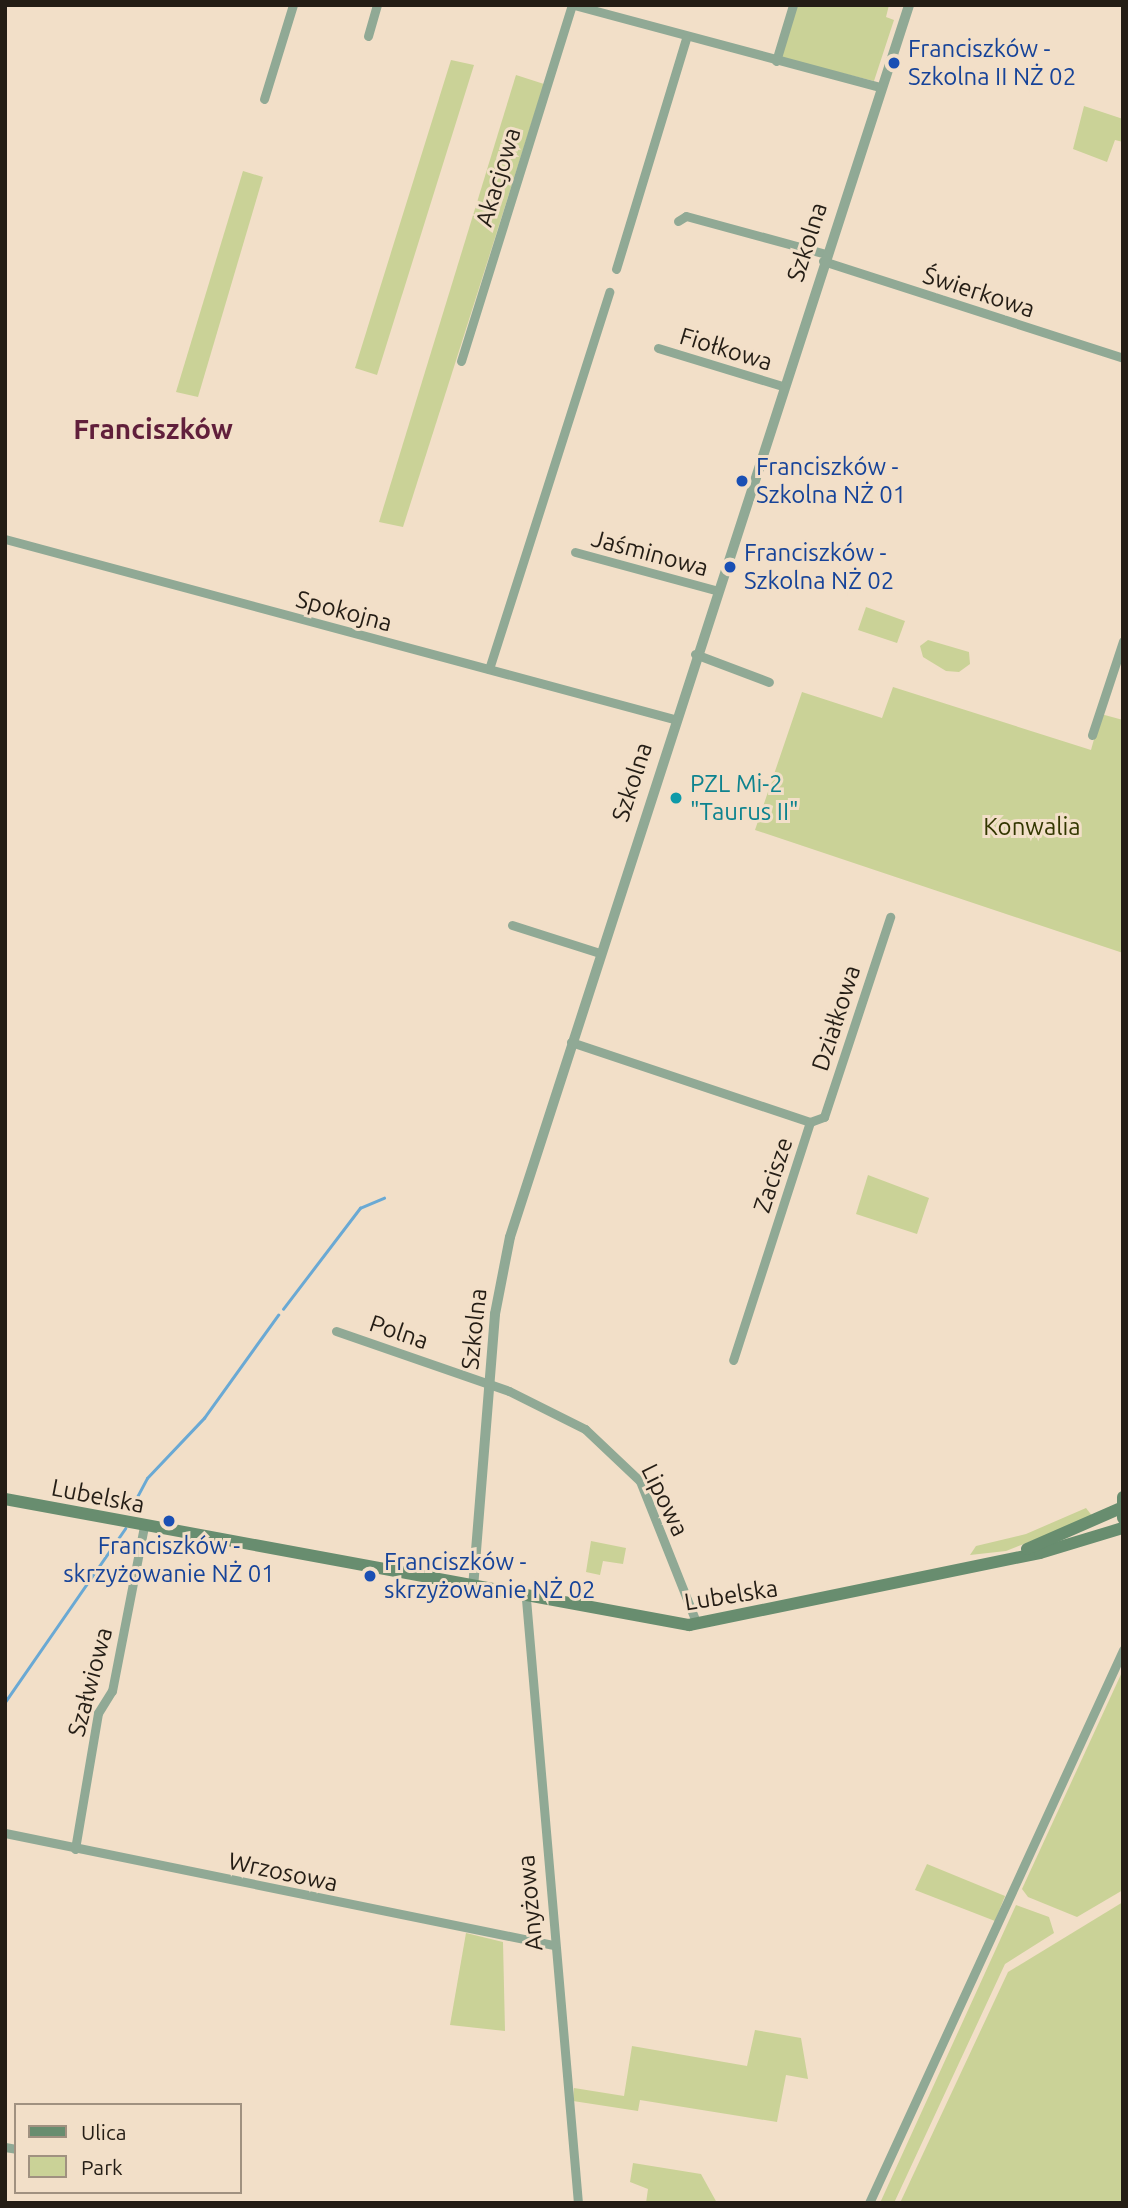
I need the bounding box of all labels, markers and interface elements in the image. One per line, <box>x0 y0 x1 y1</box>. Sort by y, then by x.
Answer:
place label: Franciszków - Szkolna II NŻ 02 <box>908 35 1076 91</box>
marker: Franciszków - Szkolna II NŻ 02 <box>886 55 902 71</box>
street label: Akacjowa <box>469 124 527 230</box>
street label: Szkolna <box>781 199 833 285</box>
street label: Świerkowa <box>919 260 1039 324</box>
street label: Fiołkowa <box>676 321 776 377</box>
district label: Franciszków <box>73 412 233 446</box>
place label: Franciszków - Szkolna NŻ 01 <box>756 453 906 509</box>
marker: Franciszków - Szkolna NŻ 01 <box>734 473 750 489</box>
street label: Jaśminowa <box>588 524 712 582</box>
place label: Franciszków - Szkolna NŻ 02 <box>744 539 894 595</box>
marker: Franciszków - Szkolna NŻ 02 <box>722 559 738 575</box>
street label: Spokojna <box>293 584 395 638</box>
street label: Szkolna <box>606 739 658 825</box>
place label: PZL Mi-2 "Taurus II" <box>690 770 799 826</box>
marker: PZL Mi-2 "Taurus II" <box>668 790 684 806</box>
park label: Konwalia <box>983 813 1081 841</box>
street label: Działkowa <box>805 962 867 1074</box>
street label: Zacisze <box>747 1134 799 1216</box>
street label: Szkolna <box>455 1287 493 1371</box>
street label: Polna <box>366 1309 432 1355</box>
street label: Lipowa <box>635 1459 695 1541</box>
street label: Lubelska <box>49 1473 147 1519</box>
marker: Franciszków - skrzyżowanie NŻ 01 <box>161 1513 177 1529</box>
place label: Franciszków - skrzyżowanie NŻ 01 <box>63 1532 275 1588</box>
place label: Franciszków - skrzyżowanie NŻ 02 <box>384 1548 596 1604</box>
marker: Franciszków - skrzyżowanie NŻ 02 <box>362 1568 378 1584</box>
street label: Lubelska <box>682 1573 780 1617</box>
street label: Szałwiowa <box>62 1624 118 1740</box>
street label: Wrzosowa <box>226 1846 340 1898</box>
street label: Anyżowa <box>511 1854 549 1952</box>
legend <box>14 2103 242 2194</box>
text: Ulica <box>81 2120 126 2144</box>
text: Park <box>81 2155 123 2179</box>

